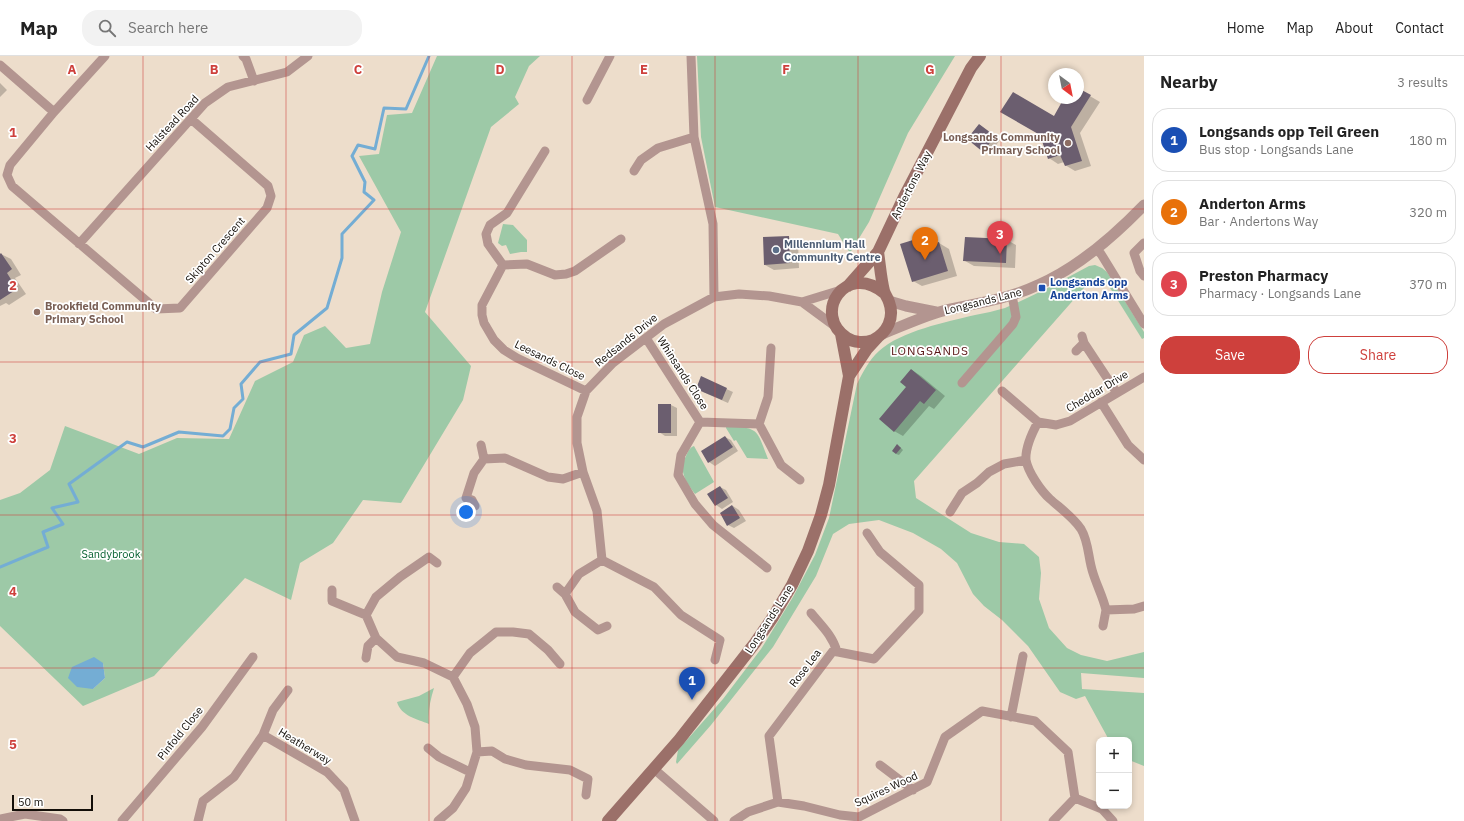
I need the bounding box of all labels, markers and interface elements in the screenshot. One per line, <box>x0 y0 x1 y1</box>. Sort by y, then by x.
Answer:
search box <box>82 10 362 46</box>
text: Map <box>20 16 58 40</box>
icon: search <box>96 17 118 39</box>
text: Search here <box>128 18 208 37</box>
text: Home <box>1227 19 1264 37</box>
text: Map <box>1286 19 1313 37</box>
text: About <box>1335 19 1373 37</box>
text: Contact <box>1395 19 1444 37</box>
text: A <box>68 61 77 78</box>
text: B <box>210 61 219 78</box>
text: C <box>354 61 363 78</box>
text: D <box>495 61 505 78</box>
text: E <box>640 61 648 78</box>
text: F <box>782 61 790 78</box>
text: G <box>925 61 935 78</box>
north arrow <box>1048 68 1084 104</box>
text: Nearby <box>1160 71 1218 93</box>
text: 3 results <box>1397 74 1448 91</box>
street label: Halstead Road <box>142 92 202 154</box>
text: Longsands opp Teil Green <box>1199 122 1379 141</box>
text: 1 <box>9 124 17 141</box>
place label: Longsands Community Primary School <box>943 130 1061 157</box>
text: 1 <box>1170 132 1178 149</box>
text: 180 m <box>1409 132 1447 149</box>
marker: Longsands Community Primary School <box>1063 138 1073 148</box>
text: Bus stop · Longsands Lane <box>1199 141 1354 158</box>
street label: Andertons Way <box>888 148 934 222</box>
text: Anderton Arms <box>1199 194 1306 213</box>
text: 2 <box>1170 204 1178 221</box>
text: 320 m <box>1409 204 1447 221</box>
text: Bar · Andertons Way <box>1199 213 1318 230</box>
street label: Skipton Crescent <box>182 214 248 286</box>
pin: 3 <box>987 221 1013 254</box>
pin: 2 <box>912 227 938 260</box>
place label: Millennium Hall Community Centre <box>784 237 881 264</box>
marker: Millennium Hall Community Centre <box>771 245 781 255</box>
text: Preston Pharmacy <box>1199 266 1328 285</box>
place label: Longsands opp Anderton Arms <box>1050 275 1129 302</box>
text: 3 <box>1170 276 1178 293</box>
text: 370 m <box>1409 276 1447 293</box>
text: 2 <box>9 277 17 294</box>
marker: Longsands opp Anderton Arms <box>1037 283 1047 293</box>
street label: Longsands Lane <box>943 285 1023 317</box>
text: Pharmacy · Longsands Lane <box>1199 285 1361 302</box>
place label: Brookfield Community Primary School <box>45 299 161 326</box>
marker: Brookfield Community Primary School <box>32 307 42 317</box>
street label: Redsands Drive <box>592 310 660 370</box>
street label: Whinsands Close <box>654 334 712 412</box>
button: Save <box>1160 336 1300 374</box>
button: Share <box>1308 336 1448 374</box>
street label: Leesands Close <box>512 337 588 383</box>
district label: LONGSANDS <box>891 343 969 358</box>
street label: Cheddar Drive <box>1063 367 1131 415</box>
text: 3 <box>9 430 17 447</box>
your location <box>456 502 476 522</box>
park label: Sandybrook <box>82 547 141 561</box>
street label: Longsands Lane <box>742 582 796 656</box>
text: 4 <box>9 583 17 600</box>
street label: Rose Lea <box>786 646 824 690</box>
pin: 1 <box>679 667 705 700</box>
street label: Pinfold Close <box>154 703 206 763</box>
street label: Heatherway <box>276 725 335 768</box>
text: 5 <box>9 736 17 753</box>
map controls <box>1096 737 1132 809</box>
button: + <box>1096 737 1132 773</box>
street label: Squires Wood <box>852 768 920 810</box>
button: − <box>1096 773 1132 809</box>
scale bar <box>12 793 93 812</box>
text: 50 m <box>18 795 43 809</box>

